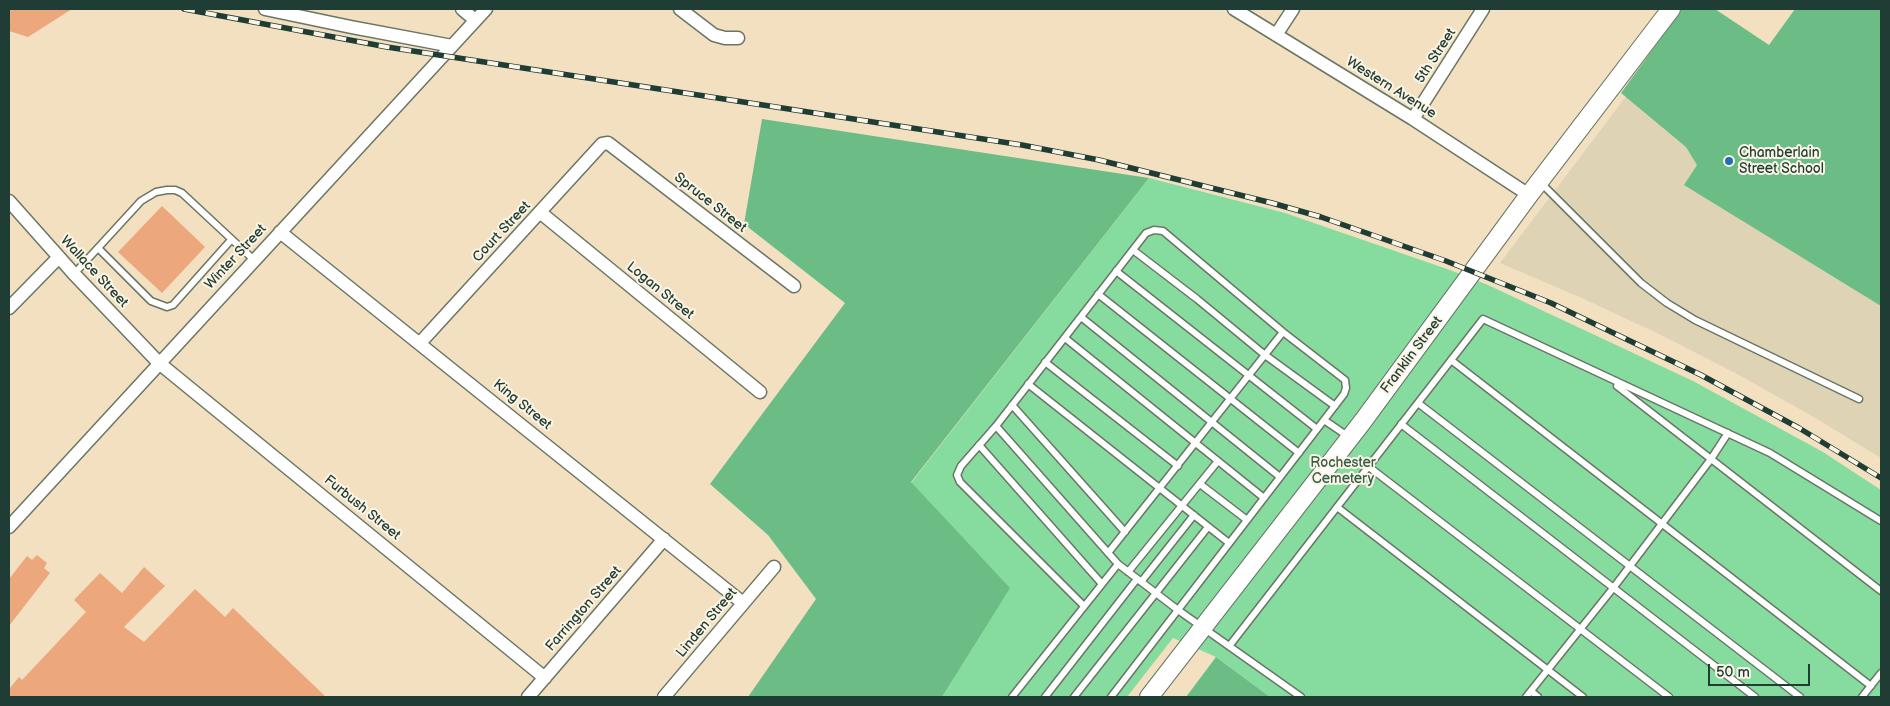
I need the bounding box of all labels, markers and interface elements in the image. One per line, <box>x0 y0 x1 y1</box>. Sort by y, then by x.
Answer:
street label: 5th Street <box>1412 25 1460 87</box>
street label: Western Avenue <box>1343 54 1439 122</box>
place label: Chamberlain Street School <box>1739 145 1824 178</box>
marker: Chamberlain Street School <box>1723 155 1735 167</box>
street label: Spruce Street <box>670 169 750 237</box>
street label: Court Street <box>469 198 535 266</box>
street label: Winter Street <box>202 221 270 293</box>
street label: Wallace Street <box>57 233 131 311</box>
street label: Logan Street <box>623 259 697 323</box>
street label: Franklin Street <box>1378 313 1446 397</box>
street label: King Street <box>489 376 555 434</box>
park label: Rochester Cemetery <box>1310 455 1376 488</box>
street label: Furbush Street <box>320 472 404 544</box>
street label: Farrington Street <box>543 563 625 655</box>
street label: Linden Street <box>673 585 741 661</box>
scale bar <box>1710 654 1812 686</box>
text: 50 m <box>1716 663 1750 682</box>

